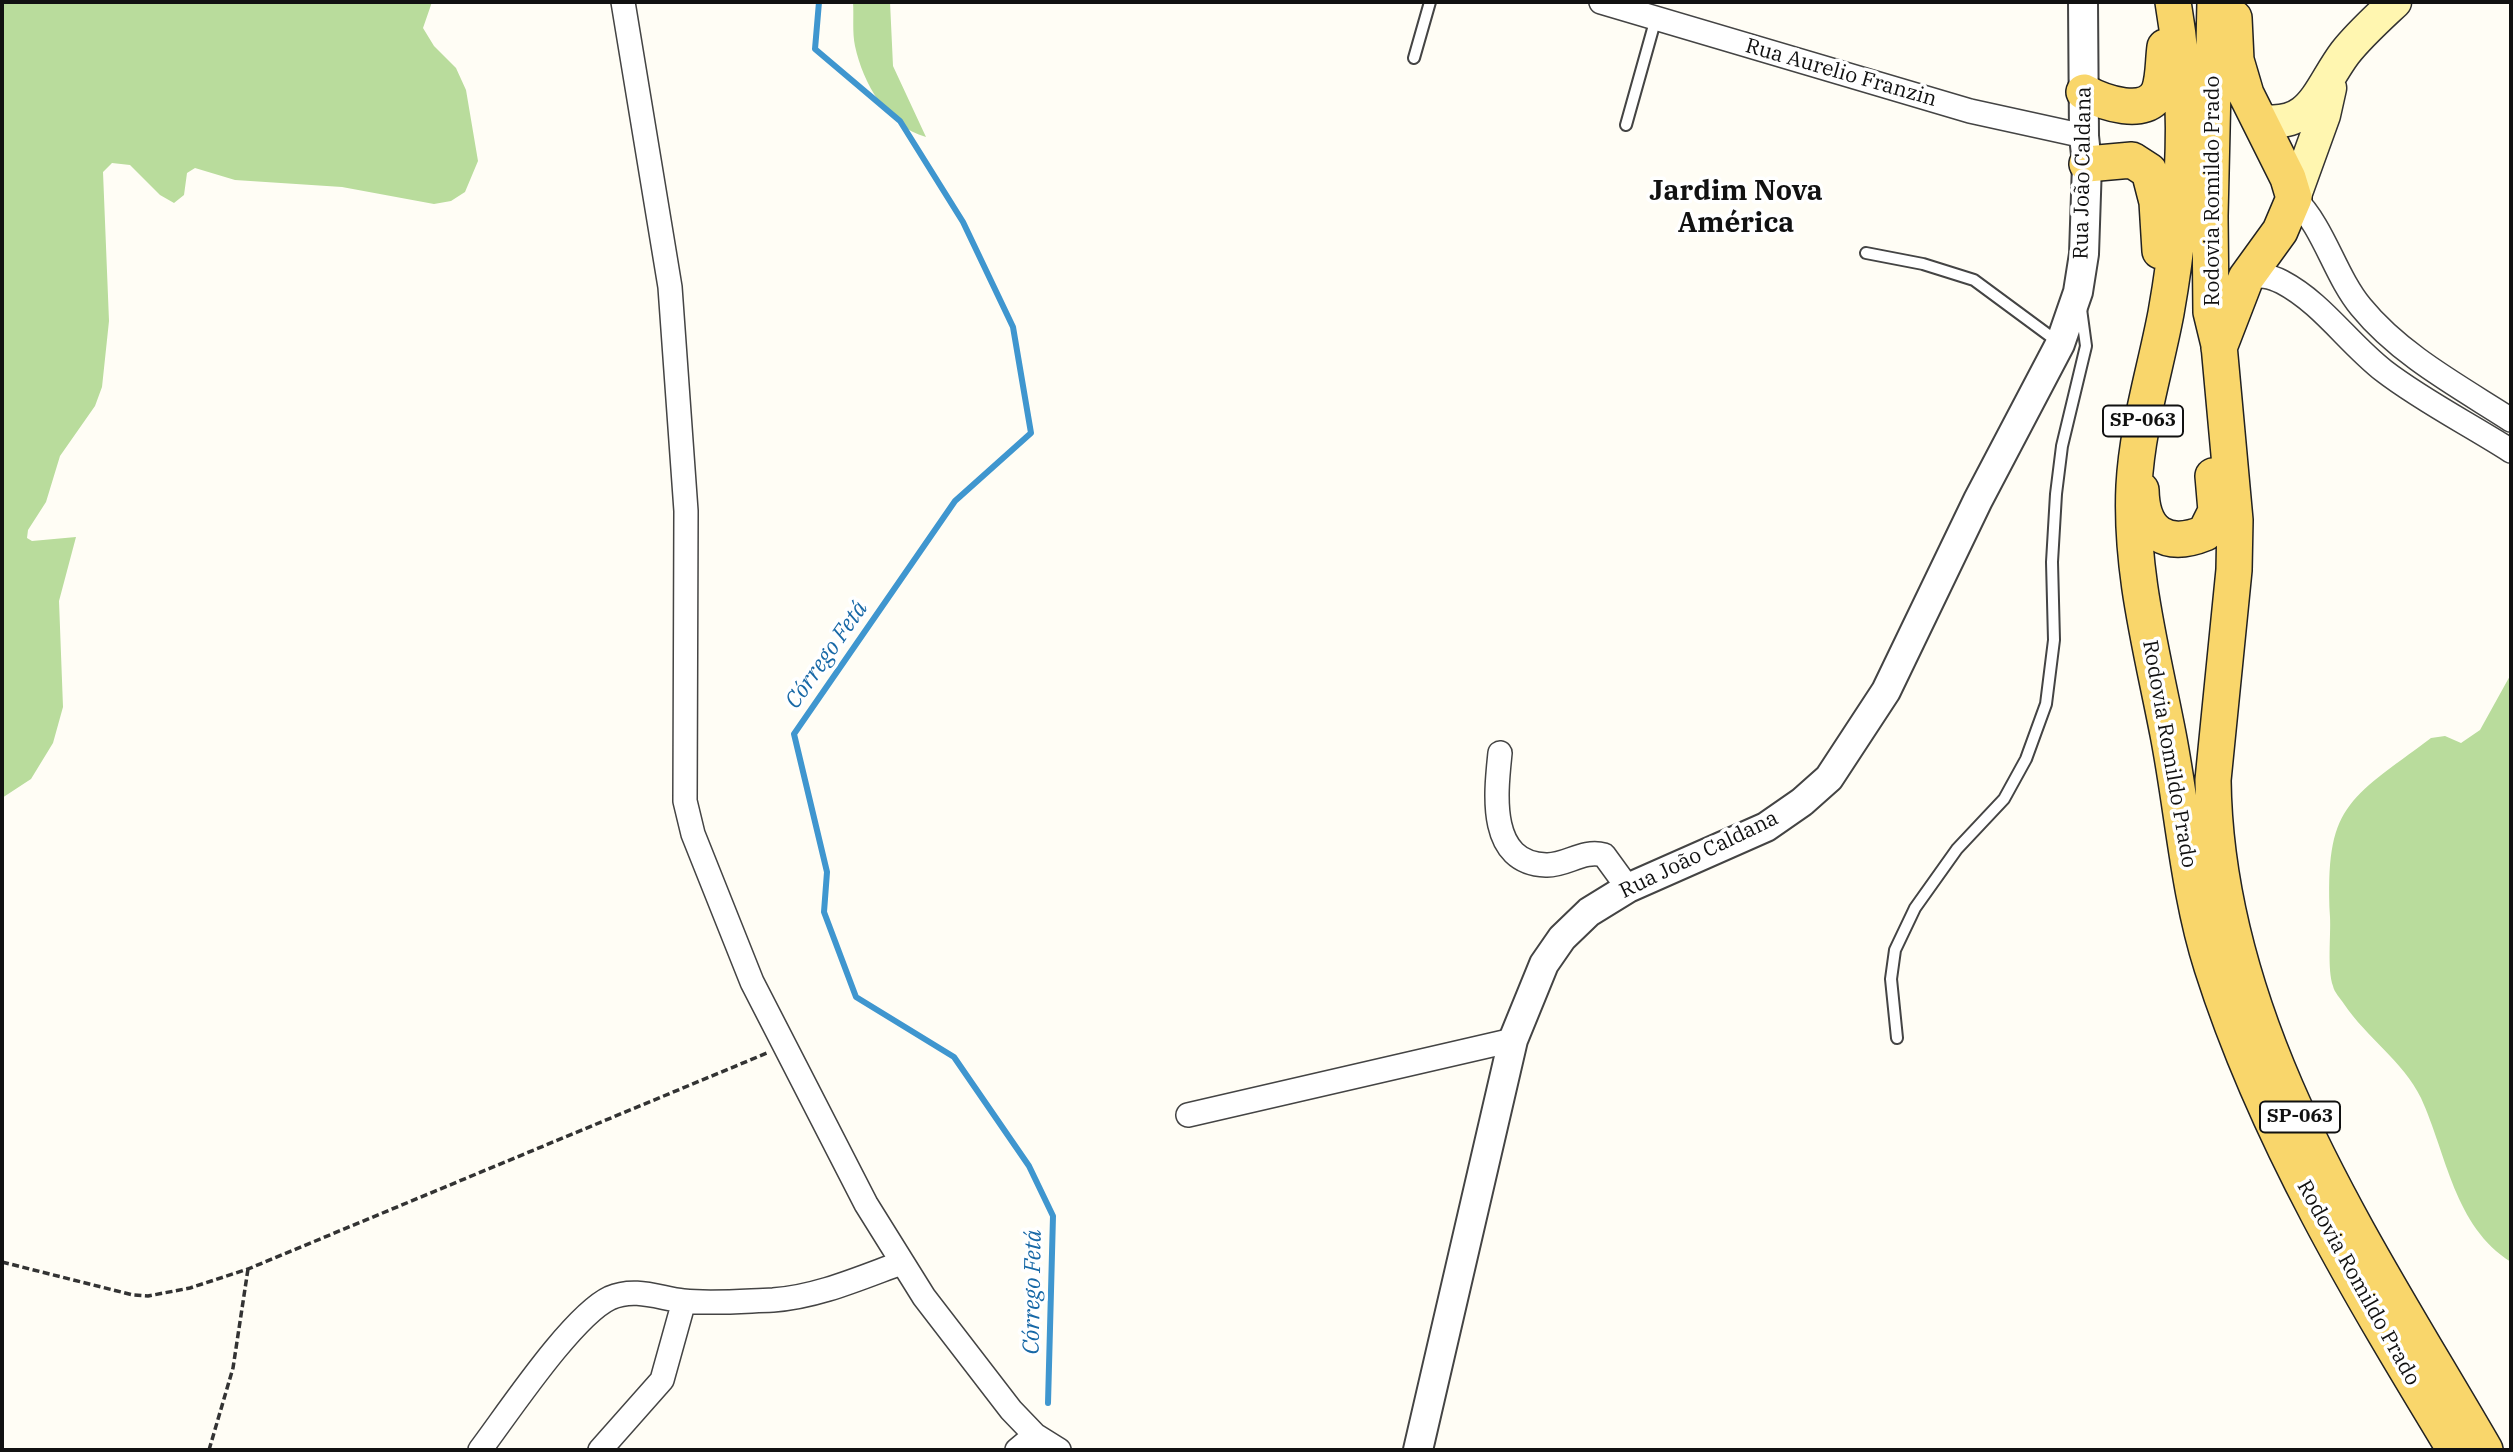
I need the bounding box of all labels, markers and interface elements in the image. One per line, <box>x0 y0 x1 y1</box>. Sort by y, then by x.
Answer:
street label: Rua Aurelio Franzin <box>1742 34 1940 112</box>
street label: Rodovia Romildo Prado <box>2200 76 2226 306</box>
street label: Rua João Caldana <box>2069 86 2097 260</box>
district label: Jardim Nova América <box>1649 175 1823 241</box>
road number: SP-063 <box>2103 406 2183 436</box>
water label: Córrego Fetá <box>780 596 874 714</box>
street label: Rodovia Romildo Prado <box>2137 638 2201 870</box>
street label: Rua João Caldana <box>1616 806 1782 904</box>
road number: SP-063 <box>2260 1102 2340 1133</box>
street label: Rodovia Romildo Prado <box>2291 1176 2425 1390</box>
water label: Córrego Fetá <box>1018 1229 1048 1355</box>

